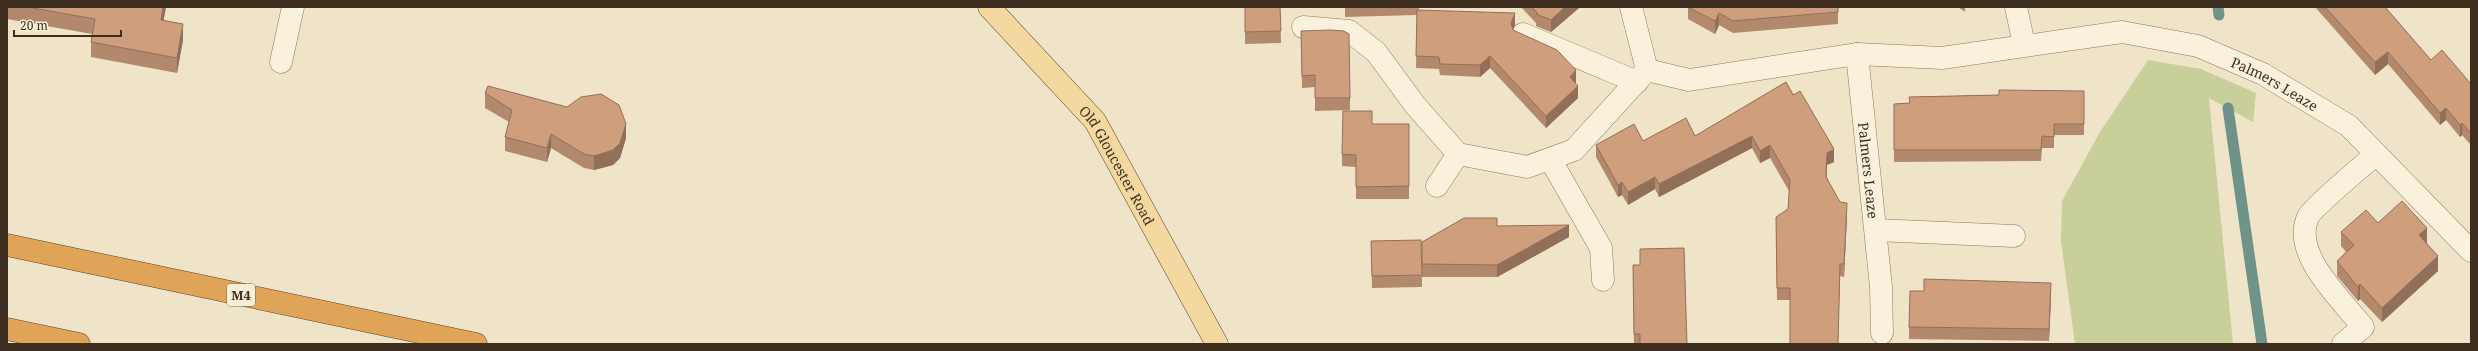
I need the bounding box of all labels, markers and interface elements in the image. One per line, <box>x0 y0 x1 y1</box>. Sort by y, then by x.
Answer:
scale bar <box>14 12 121 38</box>
text: 20 m <box>20 17 48 34</box>
street label: Palmers Leaze <box>2228 52 2322 115</box>
street label: Old Gloucester Road <box>1076 101 1160 229</box>
street label: Palmers Leaze <box>1855 121 1883 220</box>
road number: M4 <box>227 284 255 306</box>

